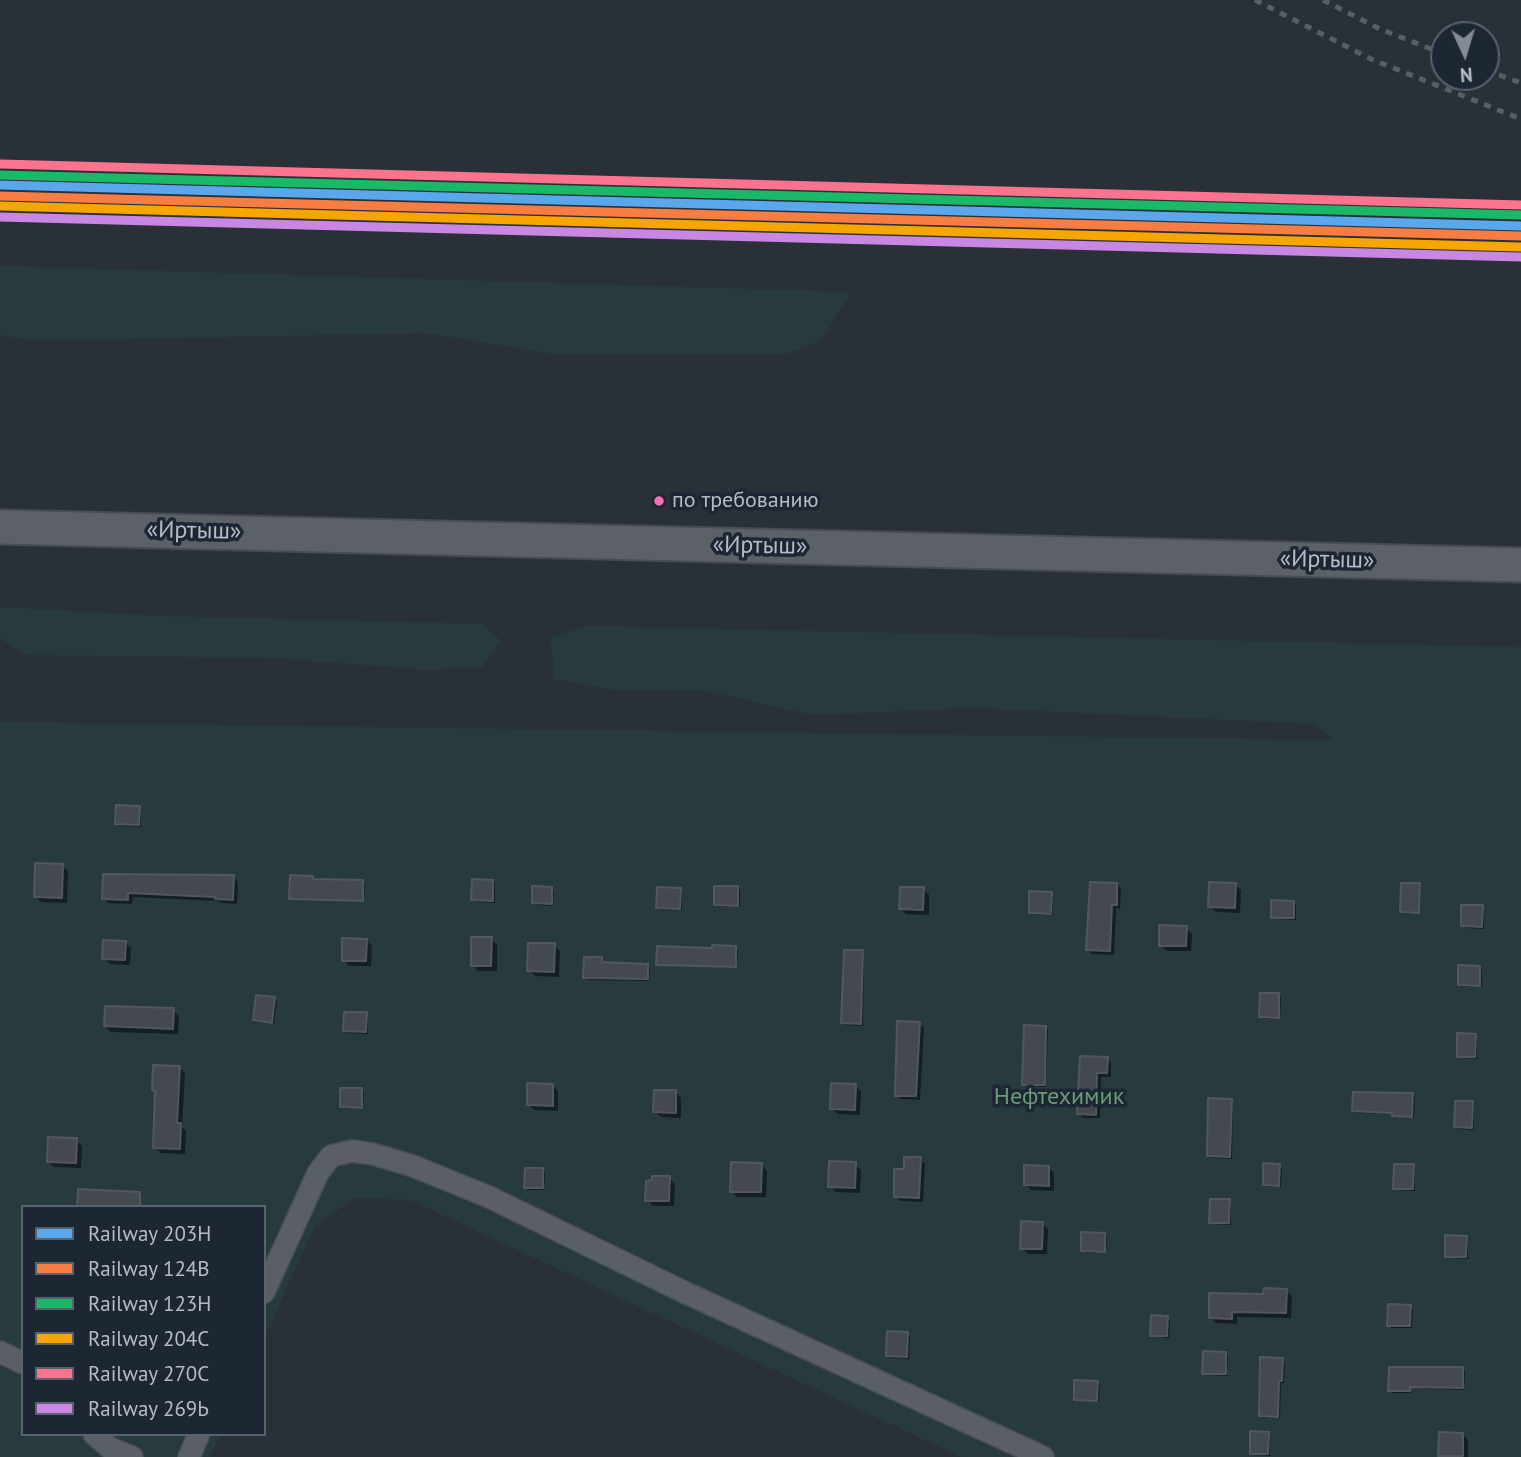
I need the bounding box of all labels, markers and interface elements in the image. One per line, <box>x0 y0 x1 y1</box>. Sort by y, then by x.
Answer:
north arrow <box>1430 21 1500 91</box>
text: N <box>1459 63 1473 87</box>
place label: по требованию <box>672 488 818 514</box>
marker: по требованию <box>652 494 666 508</box>
street label: «Иртыш» <box>146 516 242 546</box>
street label: «Иртыш» <box>712 531 808 561</box>
street label: «Иртыш» <box>1279 545 1375 575</box>
park label: Нефтехимик <box>994 1083 1124 1111</box>
legend <box>21 1205 266 1436</box>
text: Railway 203Н <box>88 1220 211 1247</box>
text: Railway 124В <box>88 1255 210 1282</box>
text: Railway 123Н <box>88 1290 211 1317</box>
text: Railway 204С <box>88 1325 209 1352</box>
text: Railway 270С <box>88 1360 209 1387</box>
text: Railway 269Ь <box>88 1395 209 1422</box>

